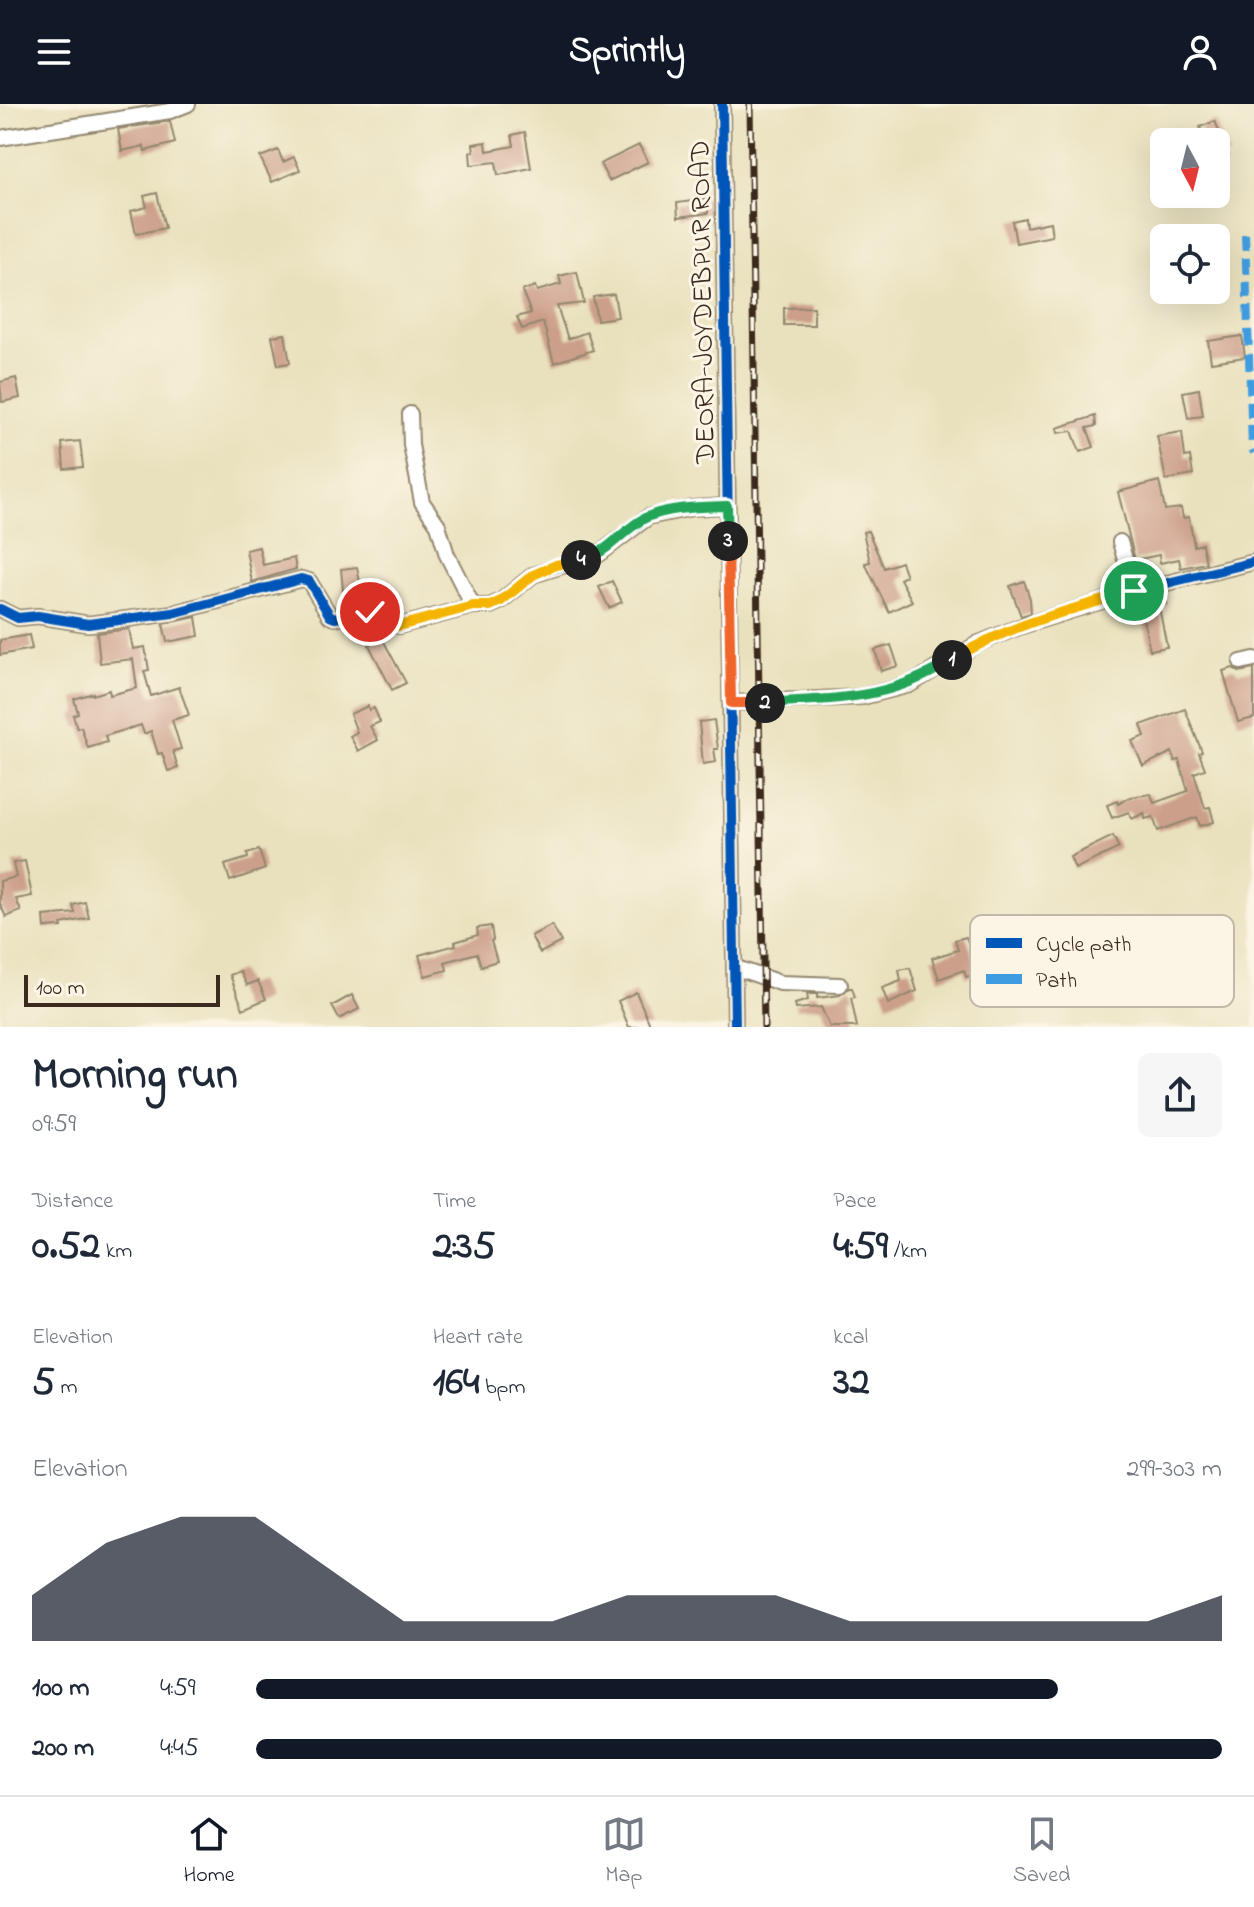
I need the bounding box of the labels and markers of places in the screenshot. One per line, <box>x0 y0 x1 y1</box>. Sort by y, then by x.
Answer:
pin: 3 <box>708 521 748 561</box>
pin: 4 <box>561 540 601 580</box>
pin <box>1100 557 1168 625</box>
pin <box>336 578 404 646</box>
pin: 1 <box>932 640 972 680</box>
pin: 2 <box>745 683 785 723</box>

